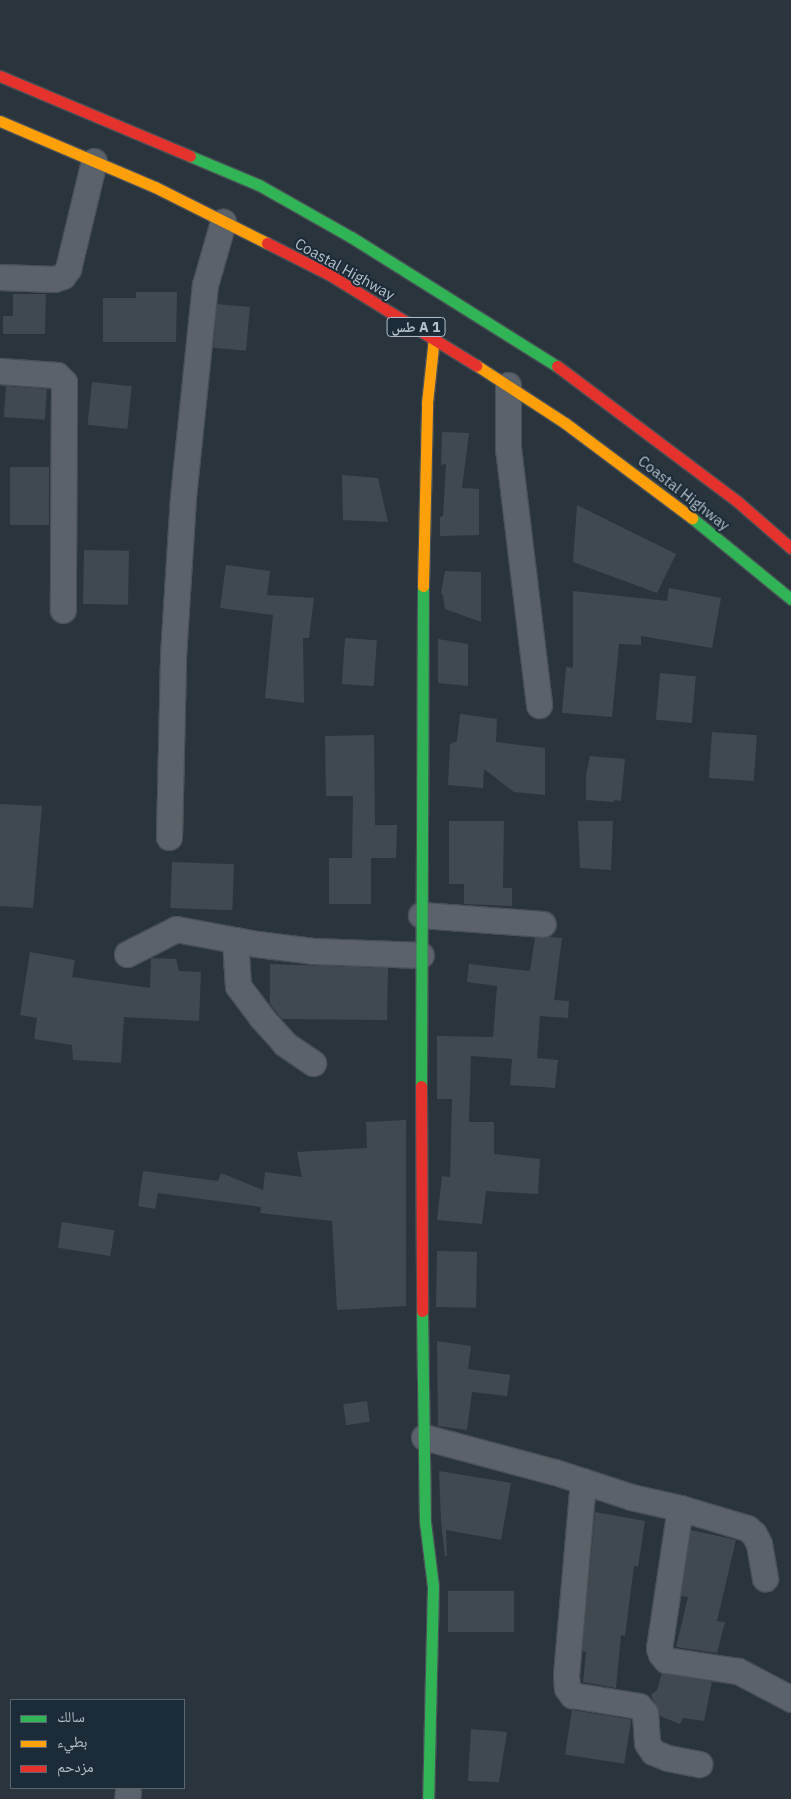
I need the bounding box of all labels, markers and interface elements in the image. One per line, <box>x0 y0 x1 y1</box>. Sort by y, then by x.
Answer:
street label: Coastal Highway <box>292 234 398 304</box>
road number: طس A 1 <box>386 316 446 338</box>
street label: Coastal Highway <box>635 452 733 534</box>
legend <box>10 1699 185 1789</box>
text: سالك <box>57 1707 85 1726</box>
text: بطيء <box>57 1732 87 1751</box>
text: مزدحم <box>57 1757 94 1776</box>

